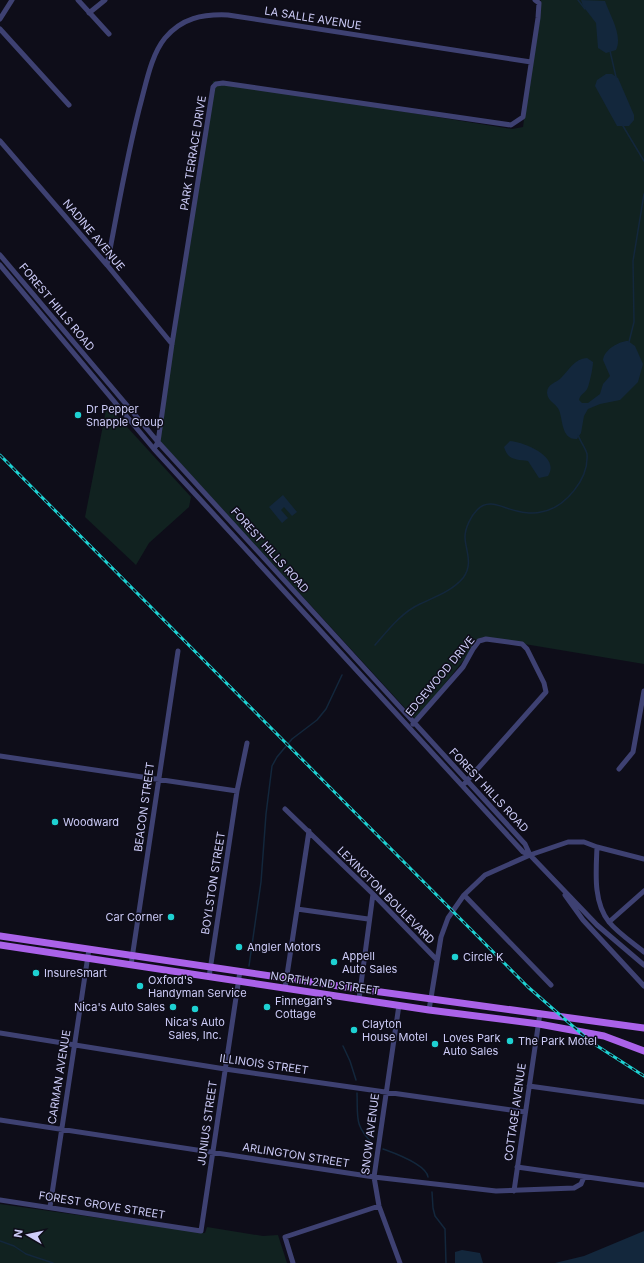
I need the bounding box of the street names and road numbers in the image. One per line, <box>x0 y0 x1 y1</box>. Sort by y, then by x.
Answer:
street label: LA SALLE AVENUE <box>264 3 362 33</box>
street label: PARK TERRACE DRIVE <box>177 94 209 212</box>
street label: NADINE AVENUE <box>60 196 128 274</box>
street label: FOREST HILLS ROAD <box>16 260 98 354</box>
street label: FOREST HILLS ROAD <box>228 504 312 596</box>
street label: EDGEWOOD DRIVE <box>402 633 478 719</box>
street label: FOREST HILLS ROAD <box>446 745 532 835</box>
street label: BEACON STREET <box>131 761 157 853</box>
street label: BOYLSTON STREET <box>198 830 228 936</box>
street label: LEXINGTON BOULEVARD <box>334 843 438 947</box>
street label: NORTH 2ND STREET <box>270 968 380 998</box>
street label: CARMAN AVENUE <box>45 1029 73 1125</box>
street label: ILLINOIS STREET <box>219 1051 309 1077</box>
street label: COTTAGE AVENUE <box>501 1062 529 1162</box>
street label: JUNIUS STREET <box>194 1080 220 1166</box>
street label: SNOW AVENUE <box>358 1093 382 1175</box>
street label: ARLINGTON STREET <box>242 1140 350 1170</box>
street label: FOREST GROVE STREET <box>38 1188 166 1222</box>

